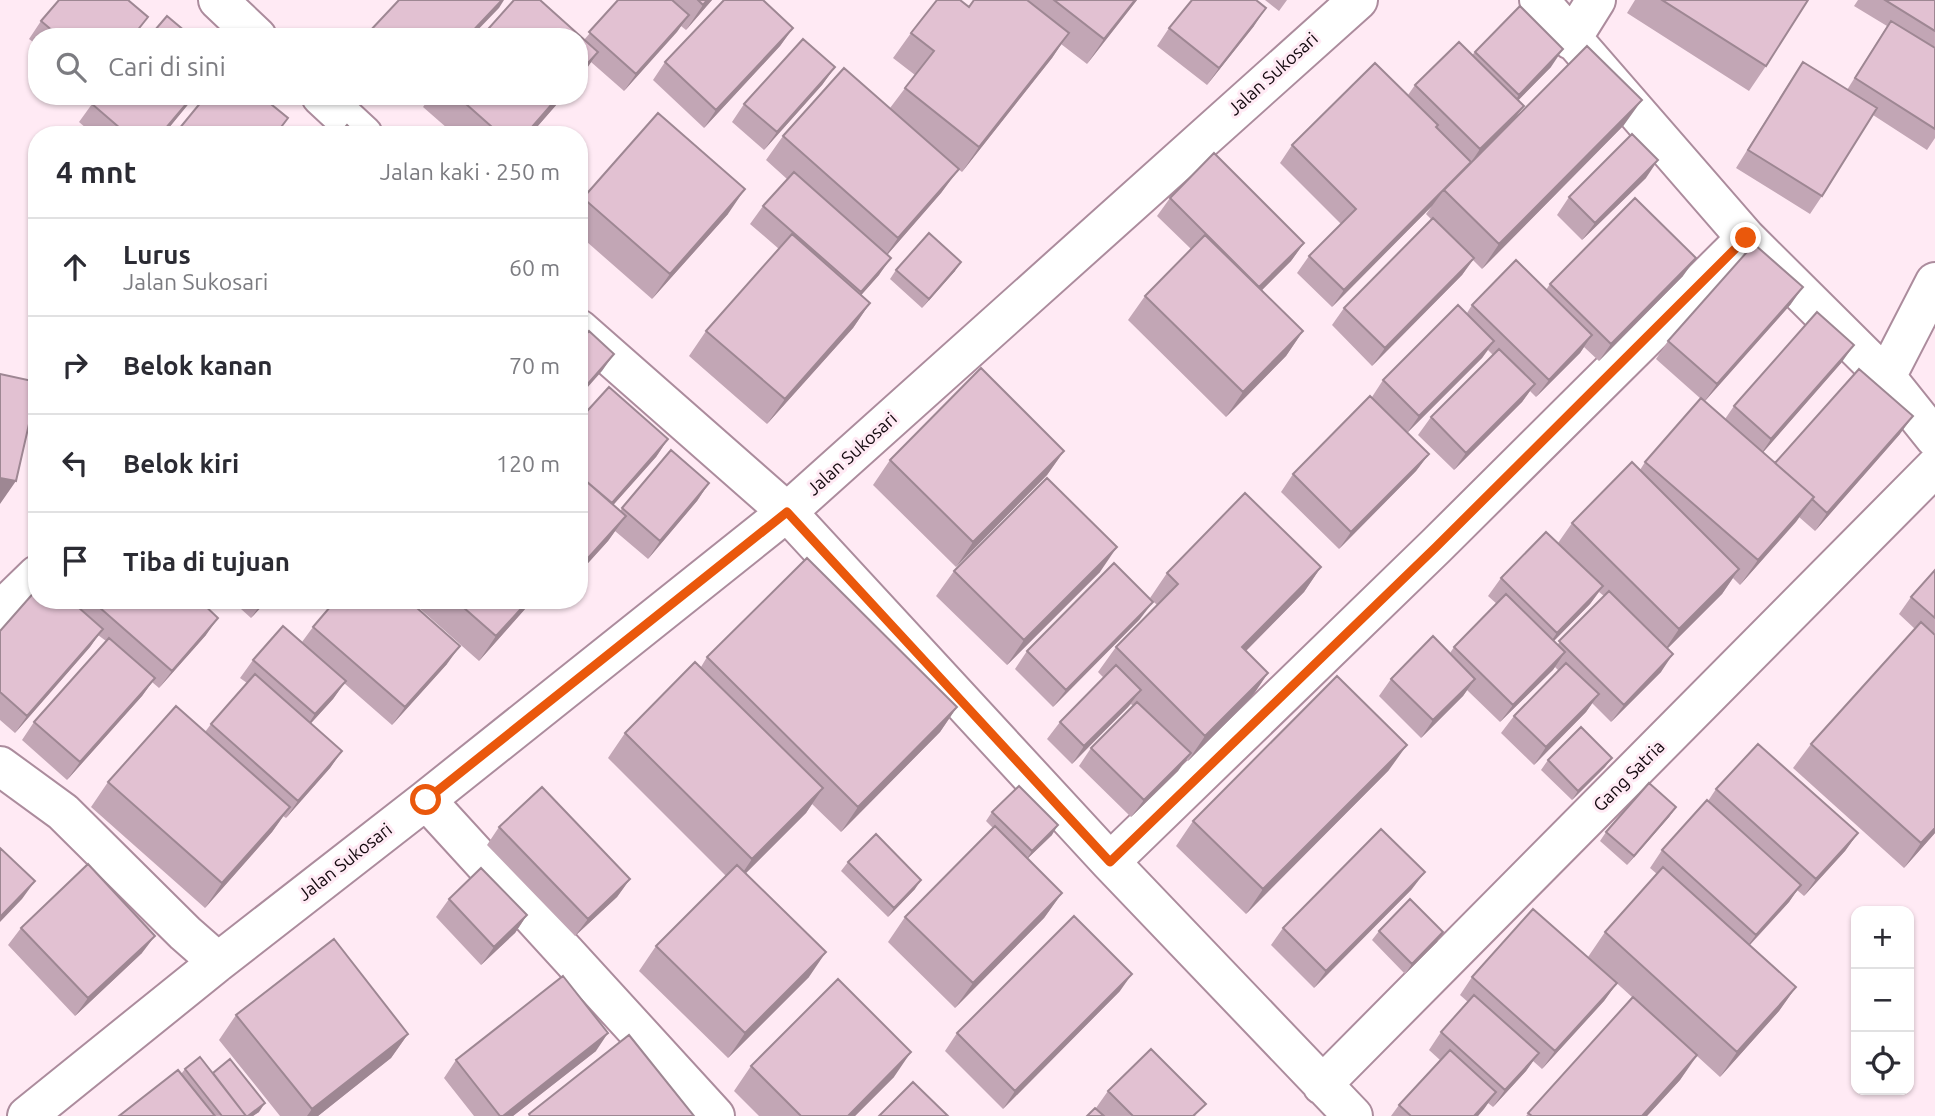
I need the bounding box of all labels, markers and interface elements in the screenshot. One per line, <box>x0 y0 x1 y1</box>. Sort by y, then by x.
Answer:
search box <box>28 28 588 105</box>
street label: Jalan Sukosari <box>1223 28 1321 119</box>
icon: search <box>52 48 90 86</box>
text: Cari di sini <box>108 52 226 81</box>
text: 4 mnt <box>56 155 136 189</box>
text: Jalan kaki · 250 m <box>380 159 560 184</box>
route end <box>1730 222 1761 253</box>
text: Lurus <box>123 240 191 269</box>
icon: ahead <box>56 248 94 286</box>
text: 60 m <box>509 255 560 280</box>
text: Jalan Sukosari <box>123 269 268 294</box>
icon: right <box>56 346 94 384</box>
text: Belok kanan <box>123 351 273 380</box>
text: 70 m <box>509 353 560 378</box>
street label: Jalan Sukosari <box>802 408 900 499</box>
icon: left <box>56 444 94 482</box>
text: Belok kiri <box>123 449 239 478</box>
text: 120 m <box>496 451 560 476</box>
icon: arrive <box>56 542 94 580</box>
text: Tiba di tujuan <box>123 547 290 576</box>
street label: Gang Satria <box>1589 736 1668 815</box>
route start <box>410 784 441 815</box>
street label: Jalan Sukosari <box>293 818 395 904</box>
map controls <box>1851 906 1914 1095</box>
button: + <box>1851 906 1914 969</box>
button: − <box>1851 969 1914 1032</box>
button: locate <box>1851 1032 1914 1095</box>

